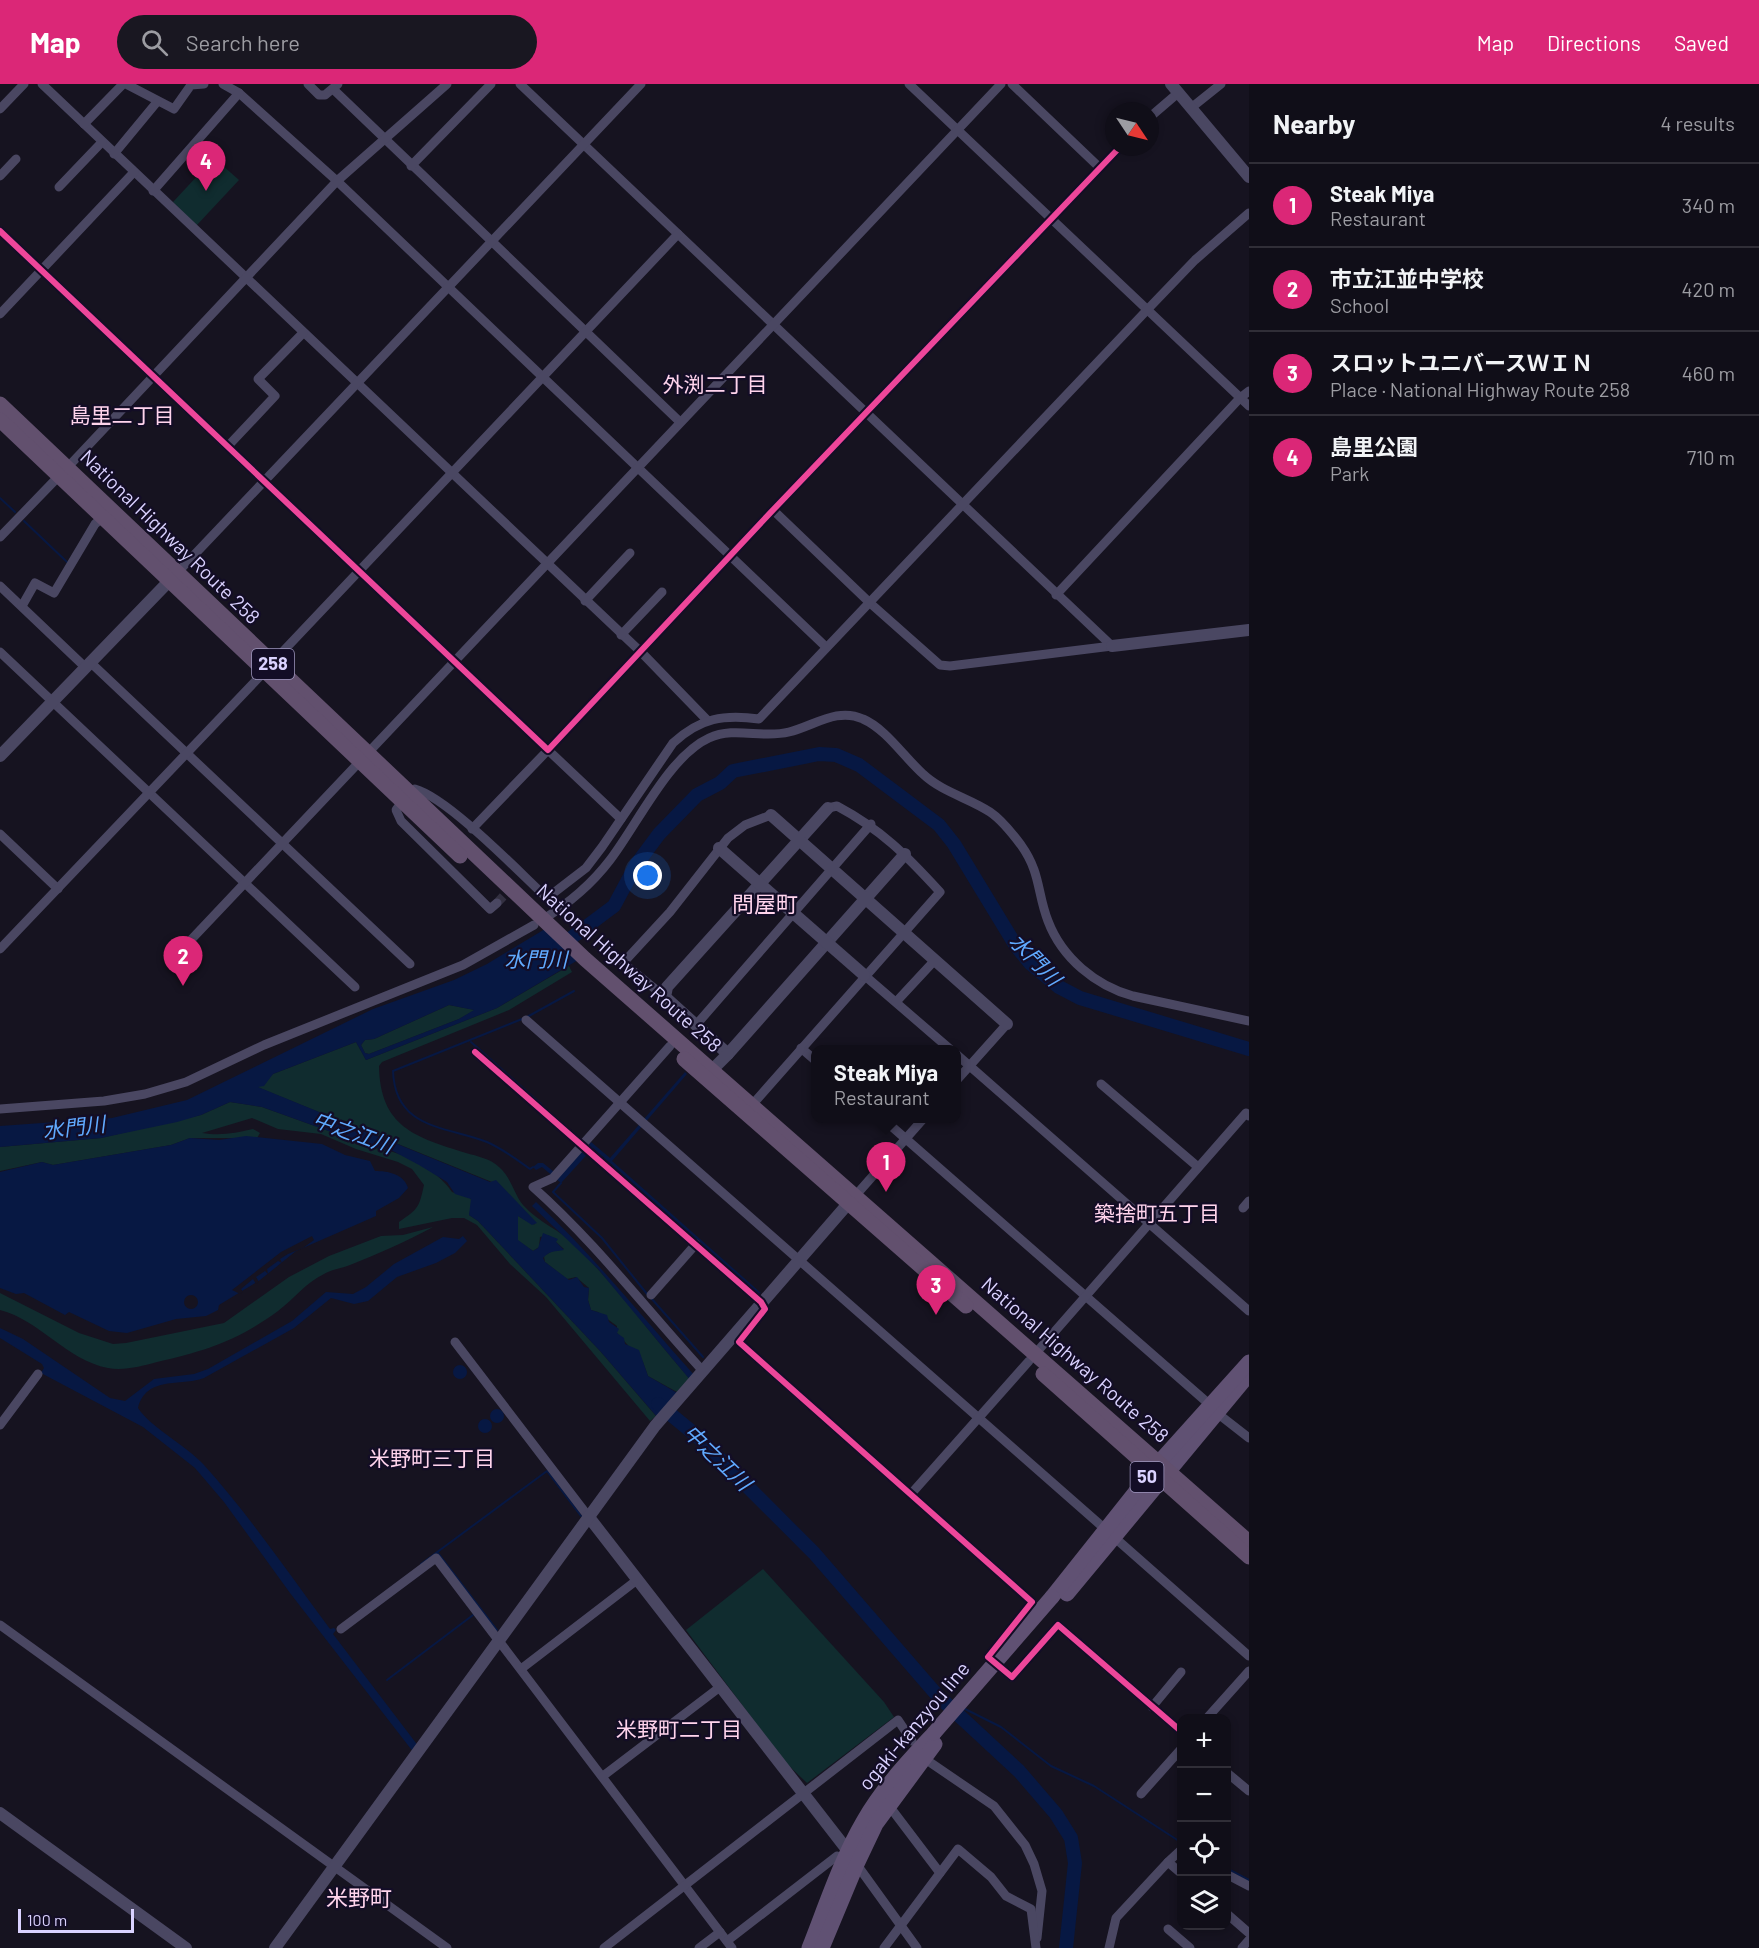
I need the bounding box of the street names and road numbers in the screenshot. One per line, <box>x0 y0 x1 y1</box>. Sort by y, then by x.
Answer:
street label: National Highway Route 258 <box>76 444 265 628</box>
road number: 258 <box>252 649 294 679</box>
street label: National Highway Route 258 <box>532 878 727 1057</box>
street label: National Highway Route 258 <box>977 1271 1174 1447</box>
road number: 50 <box>1130 1462 1164 1492</box>
street label: ogaki-kanzyou line <box>853 1656 974 1794</box>

